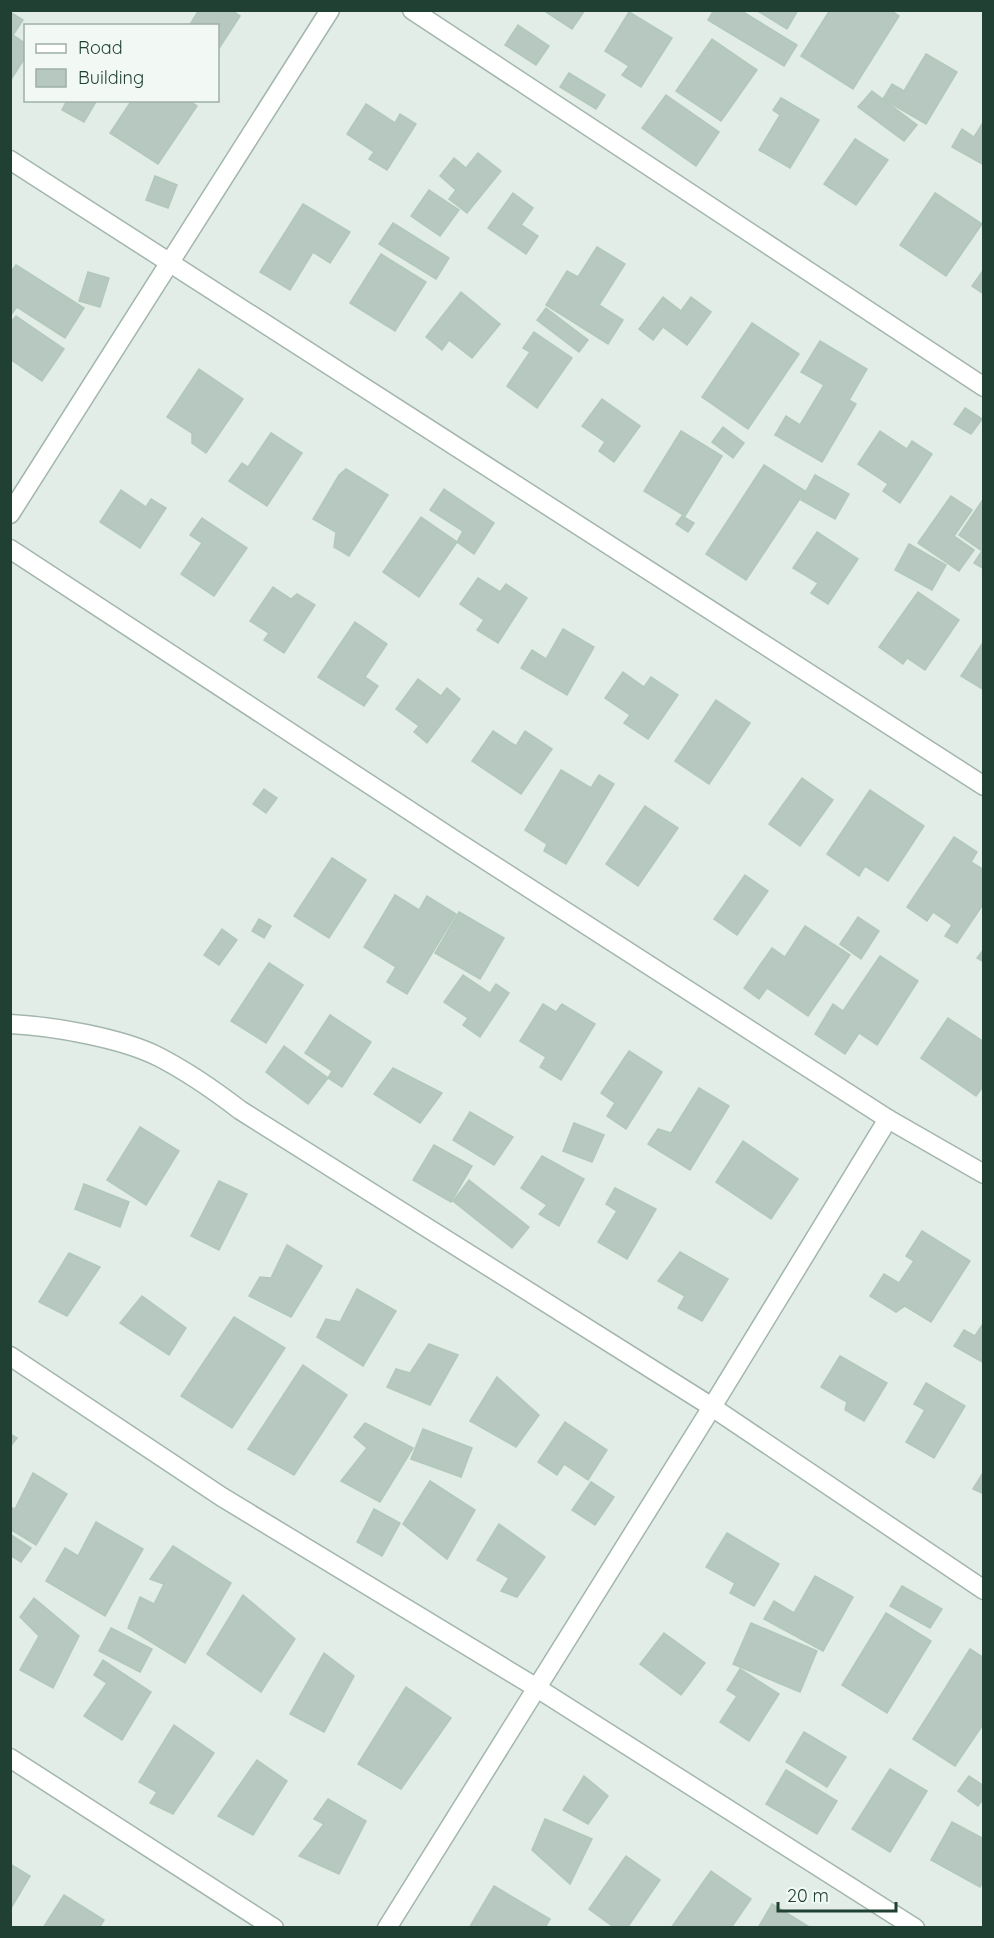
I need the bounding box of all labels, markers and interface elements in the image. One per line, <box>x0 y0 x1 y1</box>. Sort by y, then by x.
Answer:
legend <box>24 24 219 102</box>
text: Road <box>78 36 123 59</box>
text: Building <box>78 66 144 89</box>
scale bar <box>778 1875 896 1913</box>
text: 20 m <box>787 1884 829 1907</box>

